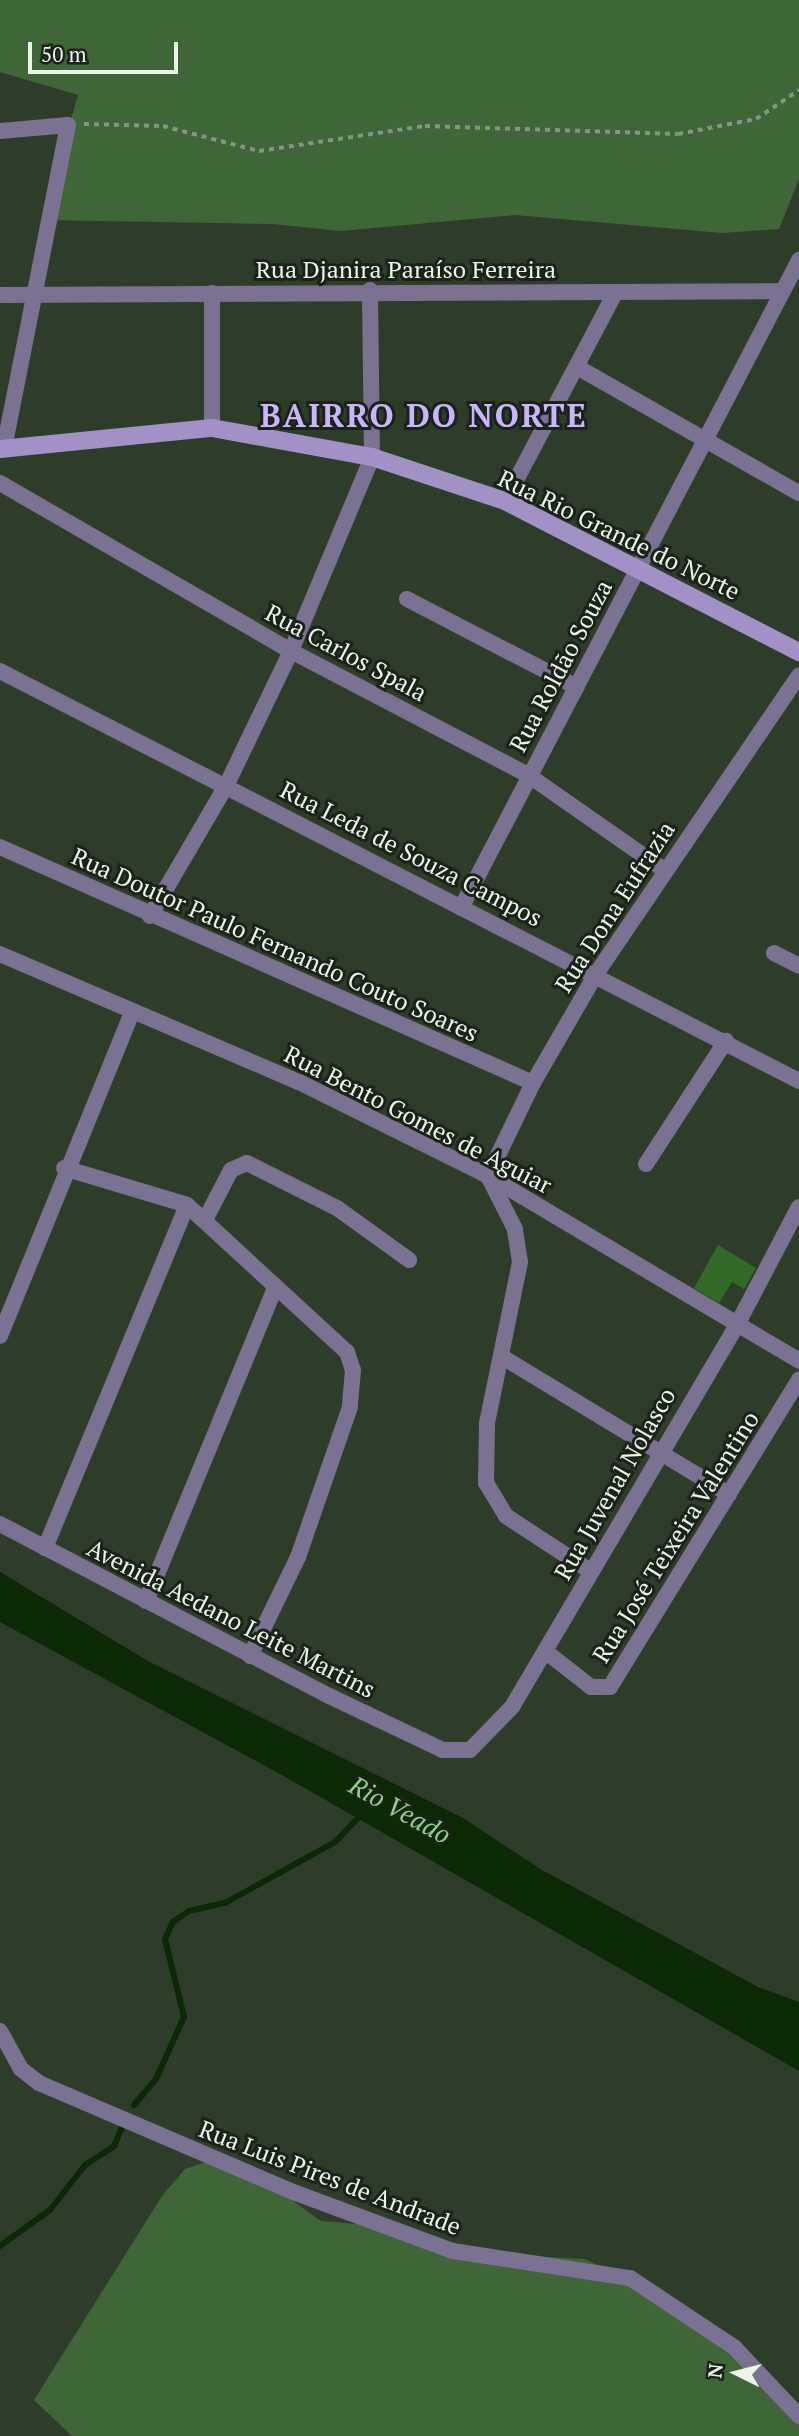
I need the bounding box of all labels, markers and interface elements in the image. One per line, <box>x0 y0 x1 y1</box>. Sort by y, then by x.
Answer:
scale bar <box>32 28 182 72</box>
text: 50 m <box>41 40 87 68</box>
street label: Rua Djanira Paraíso Ferreira <box>256 256 556 284</box>
district label: BAIRRO DO NORTE <box>262 396 586 434</box>
street label: Rua Rio Grande do Norte <box>493 464 745 606</box>
street label: Rua Roldão Souza <box>504 575 618 757</box>
street label: Rua Carlos Spala <box>260 598 432 708</box>
street label: Rua Leda de Souza Campos <box>275 775 547 933</box>
street label: Rua Dona Eufrazia <box>549 816 681 998</box>
street label: Rua Doutor Paulo Fernando Couto Soares <box>67 842 483 1048</box>
street label: Rua Bento Gomes de Aguiar <box>279 1040 557 1200</box>
street label: Rua Juvenal Nolasco <box>548 1383 682 1585</box>
street label: Rua José Teixeira Valentino <box>586 1406 766 1668</box>
street label: Avenida Aedano Leite Martins <box>82 1534 380 1704</box>
water label: Rio Veado <box>343 1769 457 1851</box>
street label: Rua Luis Pires de Andrade <box>195 2115 465 2241</box>
north arrow <box>701 2338 771 2408</box>
text: N <box>701 2362 728 2379</box>

